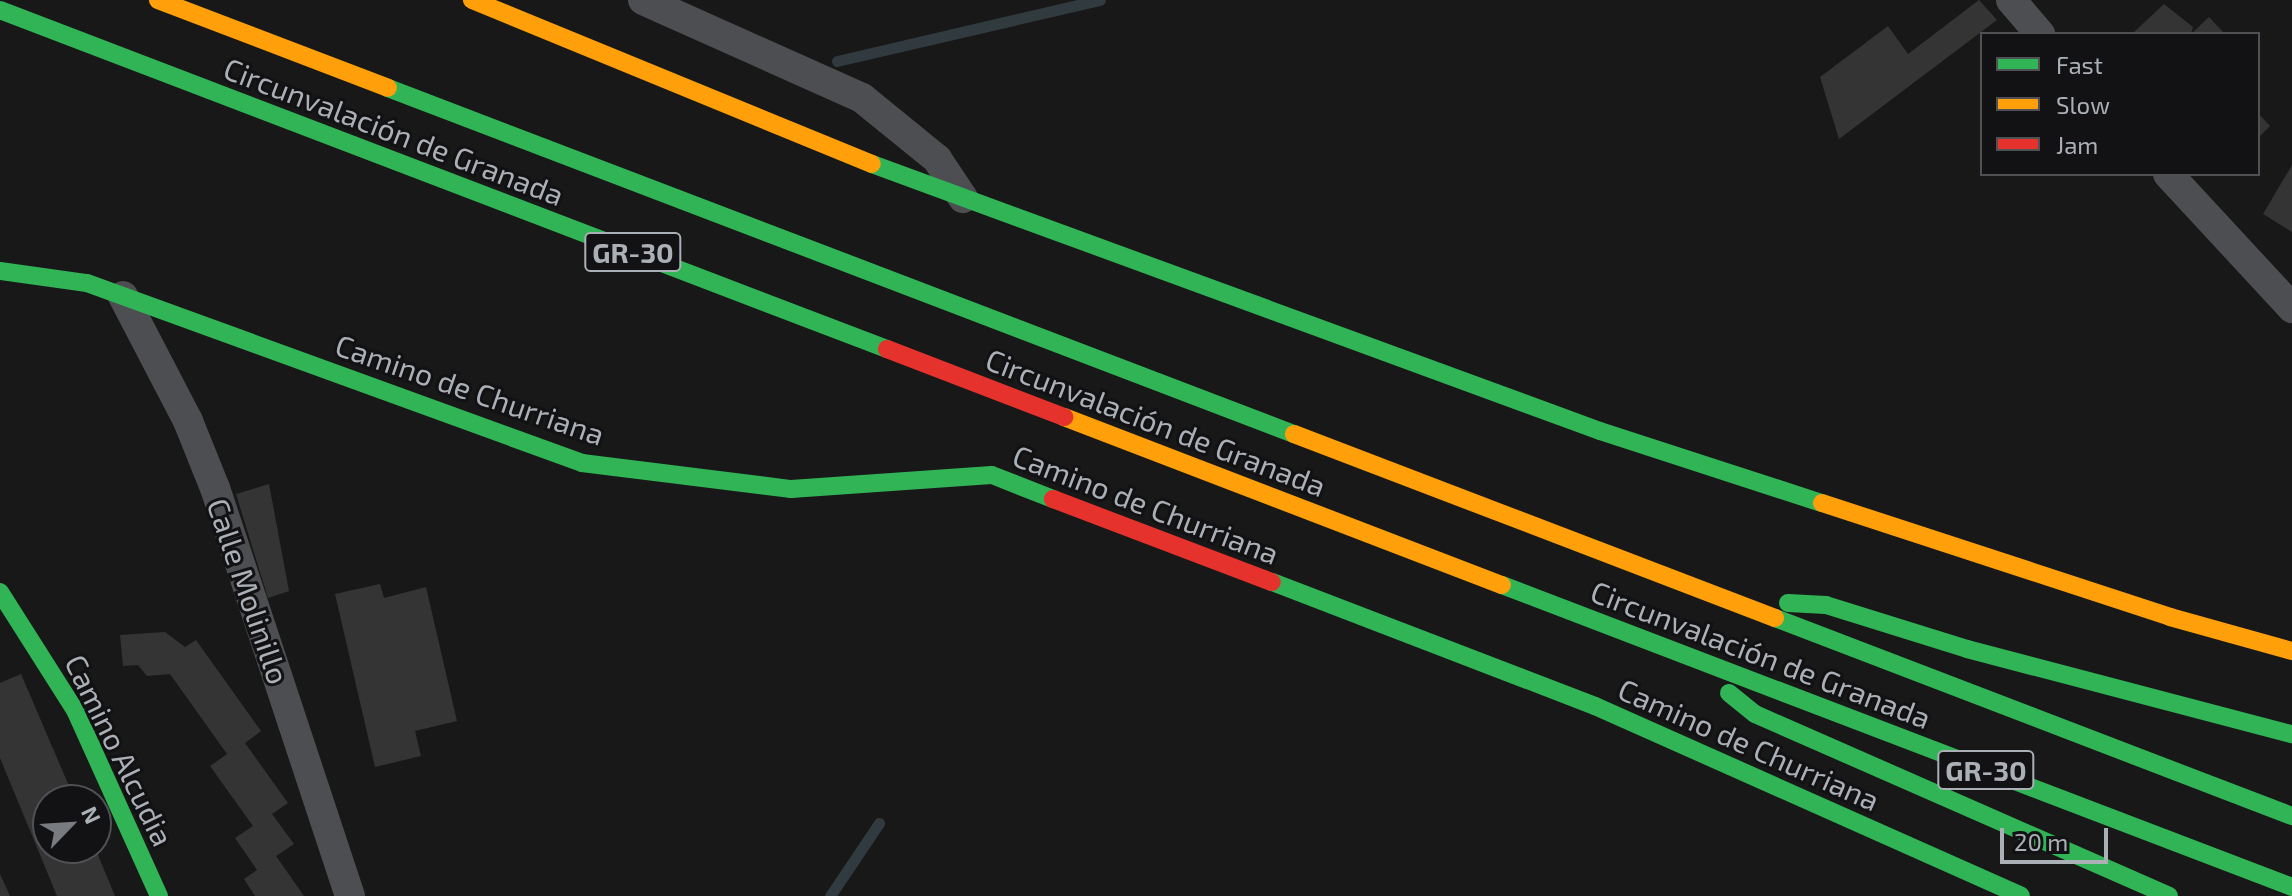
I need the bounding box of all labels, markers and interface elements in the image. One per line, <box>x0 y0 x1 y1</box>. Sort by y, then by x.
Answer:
legend <box>1980 32 2260 176</box>
street label: Circunvalación de Granada <box>219 49 569 213</box>
text: Fast <box>2056 50 2103 79</box>
text: Slow <box>2056 90 2110 119</box>
text: Jam <box>2056 130 2098 159</box>
road number: GR-30 <box>583 228 683 276</box>
street label: Camino de Churriana <box>331 326 609 452</box>
street label: Circunvalación de Granada <box>981 340 1331 504</box>
street label: Camino de Churriana <box>1008 437 1284 571</box>
street label: Calle Molinillo <box>200 494 298 688</box>
street label: Circunvalación de Granada <box>1586 572 1936 736</box>
street label: Camino Alcudia <box>58 648 182 852</box>
street label: Camino de Churriana <box>1613 670 1885 818</box>
road number: GR-30 <box>1936 746 2036 794</box>
north arrow <box>32 784 112 864</box>
text: N <box>77 802 107 827</box>
scale bar <box>2004 812 2112 862</box>
text: 20 m <box>2014 827 2068 856</box>

